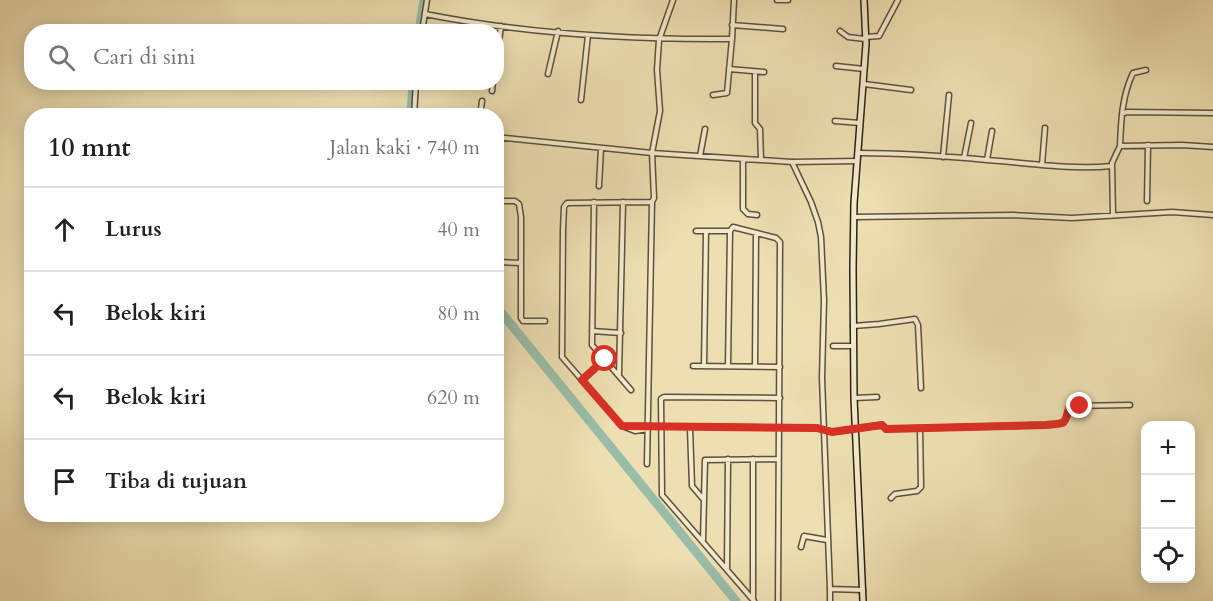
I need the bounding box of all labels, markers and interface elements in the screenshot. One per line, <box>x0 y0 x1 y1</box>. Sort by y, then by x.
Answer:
search box <box>24 24 504 90</box>
icon: search <box>45 41 78 74</box>
text: Cari di sini <box>93 42 196 72</box>
text: 10 mnt <box>48 130 130 165</box>
text: Jalan kaki · 740 m <box>330 134 480 161</box>
icon: ahead <box>48 213 81 246</box>
text: Lurus <box>105 214 162 244</box>
text: 40 m <box>437 216 480 243</box>
icon: left <box>48 297 81 330</box>
text: Belok kiri <box>105 298 206 328</box>
text: 80 m <box>437 300 480 327</box>
route start <box>591 345 617 371</box>
icon: left <box>48 381 81 414</box>
text: Belok kiri <box>105 382 206 412</box>
text: 620 m <box>427 384 480 411</box>
route end <box>1066 392 1092 418</box>
map controls <box>1141 421 1195 583</box>
button: + <box>1141 421 1195 475</box>
icon: arrive <box>48 465 81 498</box>
text: Tiba di tujuan <box>105 466 247 496</box>
button: − <box>1141 475 1195 529</box>
button: locate <box>1141 529 1195 583</box>

